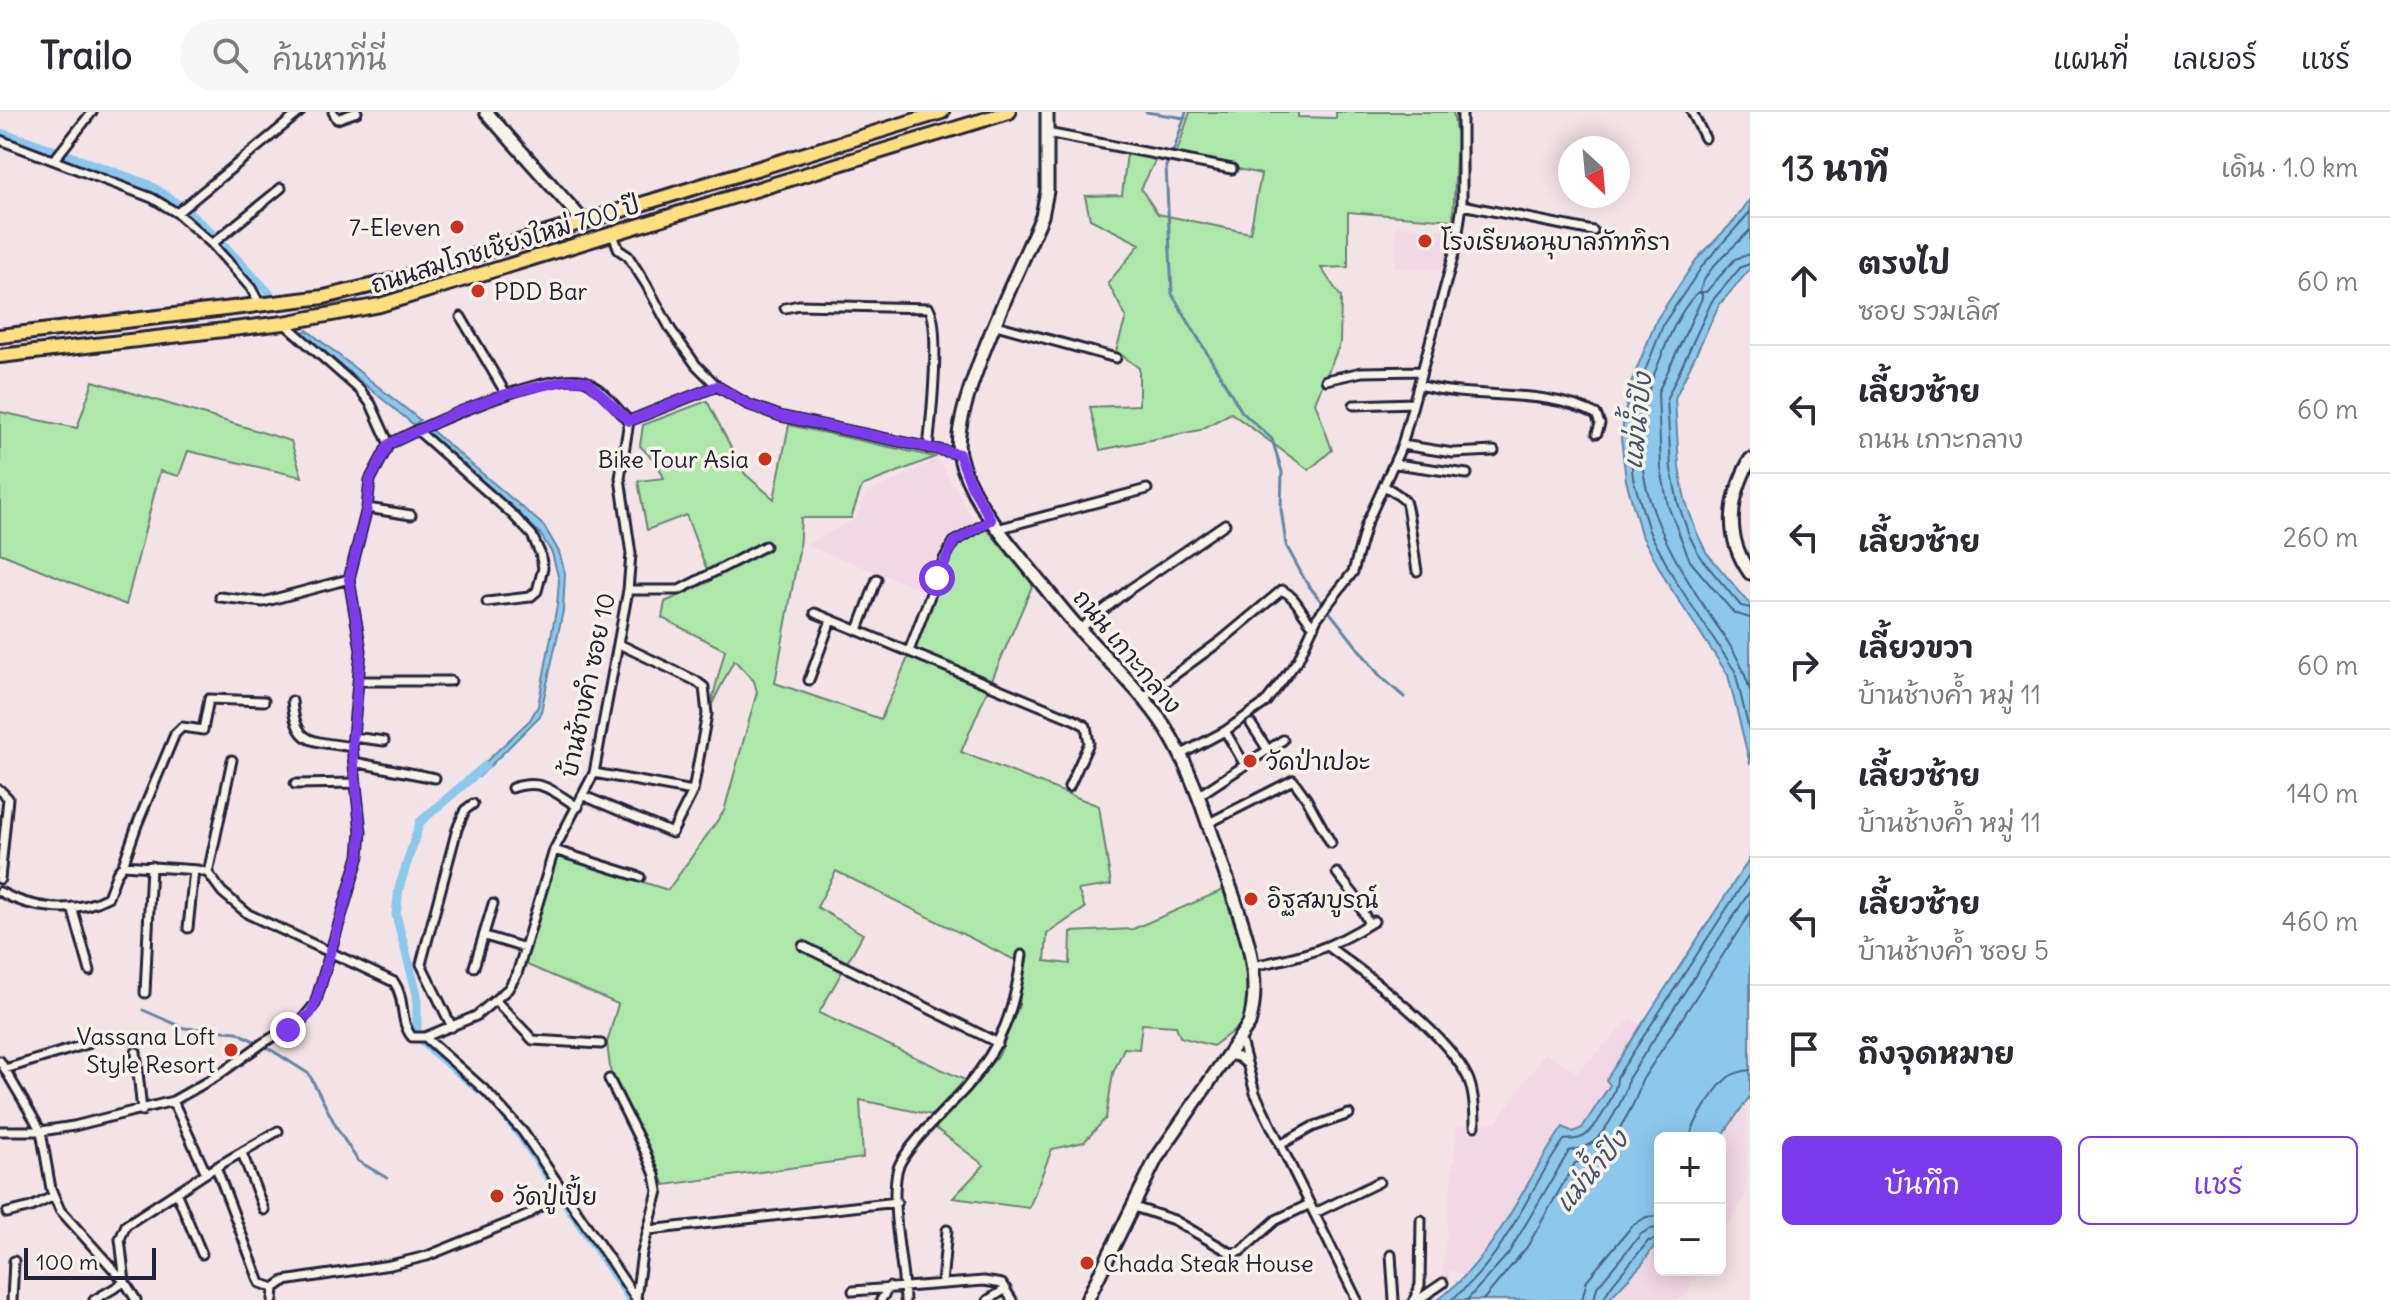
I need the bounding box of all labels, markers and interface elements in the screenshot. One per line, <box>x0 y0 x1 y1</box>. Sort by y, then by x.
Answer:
search box <box>180 19 740 91</box>
text: Trailo <box>40 32 132 79</box>
icon: search <box>208 33 252 77</box>
text: ค้นหาที่นี่ <box>272 40 386 78</box>
text: แผนที่ <box>2053 41 2128 77</box>
text: เลเยอร์ <box>2172 41 2257 77</box>
text: แชร์ <box>2301 41 2350 77</box>
north arrow <box>1558 136 1630 208</box>
text: 13 นาที <box>1782 147 1888 190</box>
text: เดิน · 1.0 km <box>2221 151 2358 184</box>
street label: ถนนสมโภชเชียงใหม่ 700 ปี <box>367 189 643 299</box>
place label: 7-Eleven <box>349 212 441 242</box>
marker: 7-Eleven <box>448 218 466 236</box>
place label: โรงเรียนอนุบาลภัททิรา <box>1441 226 1670 260</box>
marker: โรงเรียนอนุบาลภัททิรา <box>1416 232 1434 250</box>
text: ตรงไป <box>1858 244 1950 282</box>
icon: ahead <box>1782 259 1826 303</box>
text: 60 m <box>2297 265 2358 298</box>
place label: PDD Bar <box>494 276 588 306</box>
marker: PDD Bar <box>469 282 487 300</box>
text: ซอย รวมเลิศ <box>1858 294 1998 327</box>
water label: แม่น้ำปิง <box>1609 368 1659 471</box>
text: เลี้ยวซ้าย <box>1858 372 1980 410</box>
icon: left <box>1782 387 1826 431</box>
text: 60 m <box>2297 393 2358 426</box>
text: ถนน เกาะกลาง <box>1858 422 2023 455</box>
place label: Bike Tour Asia <box>598 444 749 474</box>
marker: Bike Tour Asia <box>756 450 774 468</box>
icon: left <box>1782 515 1826 559</box>
text: 260 m <box>2283 521 2358 554</box>
text: เลี้ยวซ้าย <box>1858 522 1980 560</box>
route start <box>919 560 955 596</box>
street label: ถนน เกาะกลาง <box>1067 583 1189 719</box>
street label: บ้านช้างคำ ซอย 10 <box>553 590 621 780</box>
text: เลี้ยวขวา <box>1858 628 1973 666</box>
icon: right <box>1782 643 1826 687</box>
text: 60 m <box>2297 649 2358 682</box>
text: บ้านช้างค้ำ หมู่ 11 <box>1858 678 2041 711</box>
place label: วัดป่าเปอะ <box>1266 746 1371 776</box>
marker: วัดป่าเปอะ <box>1241 752 1259 770</box>
text: เลี้ยวซ้าย <box>1858 756 1980 794</box>
icon: left <box>1782 771 1826 815</box>
text: 140 m <box>2287 777 2358 810</box>
text: บ้านช้างค้ำ หมู่ 11 <box>1858 806 2041 839</box>
place label: อิฐสมบูรณ์ <box>1267 884 1379 918</box>
text: เลี้ยวซ้าย <box>1858 884 1980 922</box>
marker: อิฐสมบูรณ์ <box>1242 890 1260 908</box>
icon: left <box>1782 899 1826 943</box>
text: 460 m <box>2282 905 2358 938</box>
text: บ้านช้างค้ำ ซอย 5 <box>1858 934 2049 967</box>
route end <box>270 1012 306 1048</box>
place label: Vassana Loft Style Resort <box>76 1021 215 1079</box>
icon: arrive <box>1782 1027 1826 1071</box>
text: ถึงจุดหมาย <box>1858 1034 2015 1072</box>
marker: Vassana Loft Style Resort <box>222 1041 240 1059</box>
water label: แม่น้ำปิง <box>1542 1117 1636 1219</box>
map controls <box>1654 1132 1726 1276</box>
button: + <box>1654 1132 1726 1204</box>
button: บันทึก <box>1782 1136 2062 1225</box>
button: แชร์ <box>2078 1136 2358 1225</box>
place label: วัดปู่เปี้ย <box>513 1174 597 1215</box>
marker: วัดปู่เปี้ย <box>488 1187 506 1205</box>
button: − <box>1654 1204 1726 1276</box>
scale bar <box>24 1244 156 1280</box>
text: 100 m <box>36 1248 98 1276</box>
place label: Chada Steak House <box>1103 1248 1314 1278</box>
marker: Chada Steak House <box>1078 1254 1096 1272</box>

